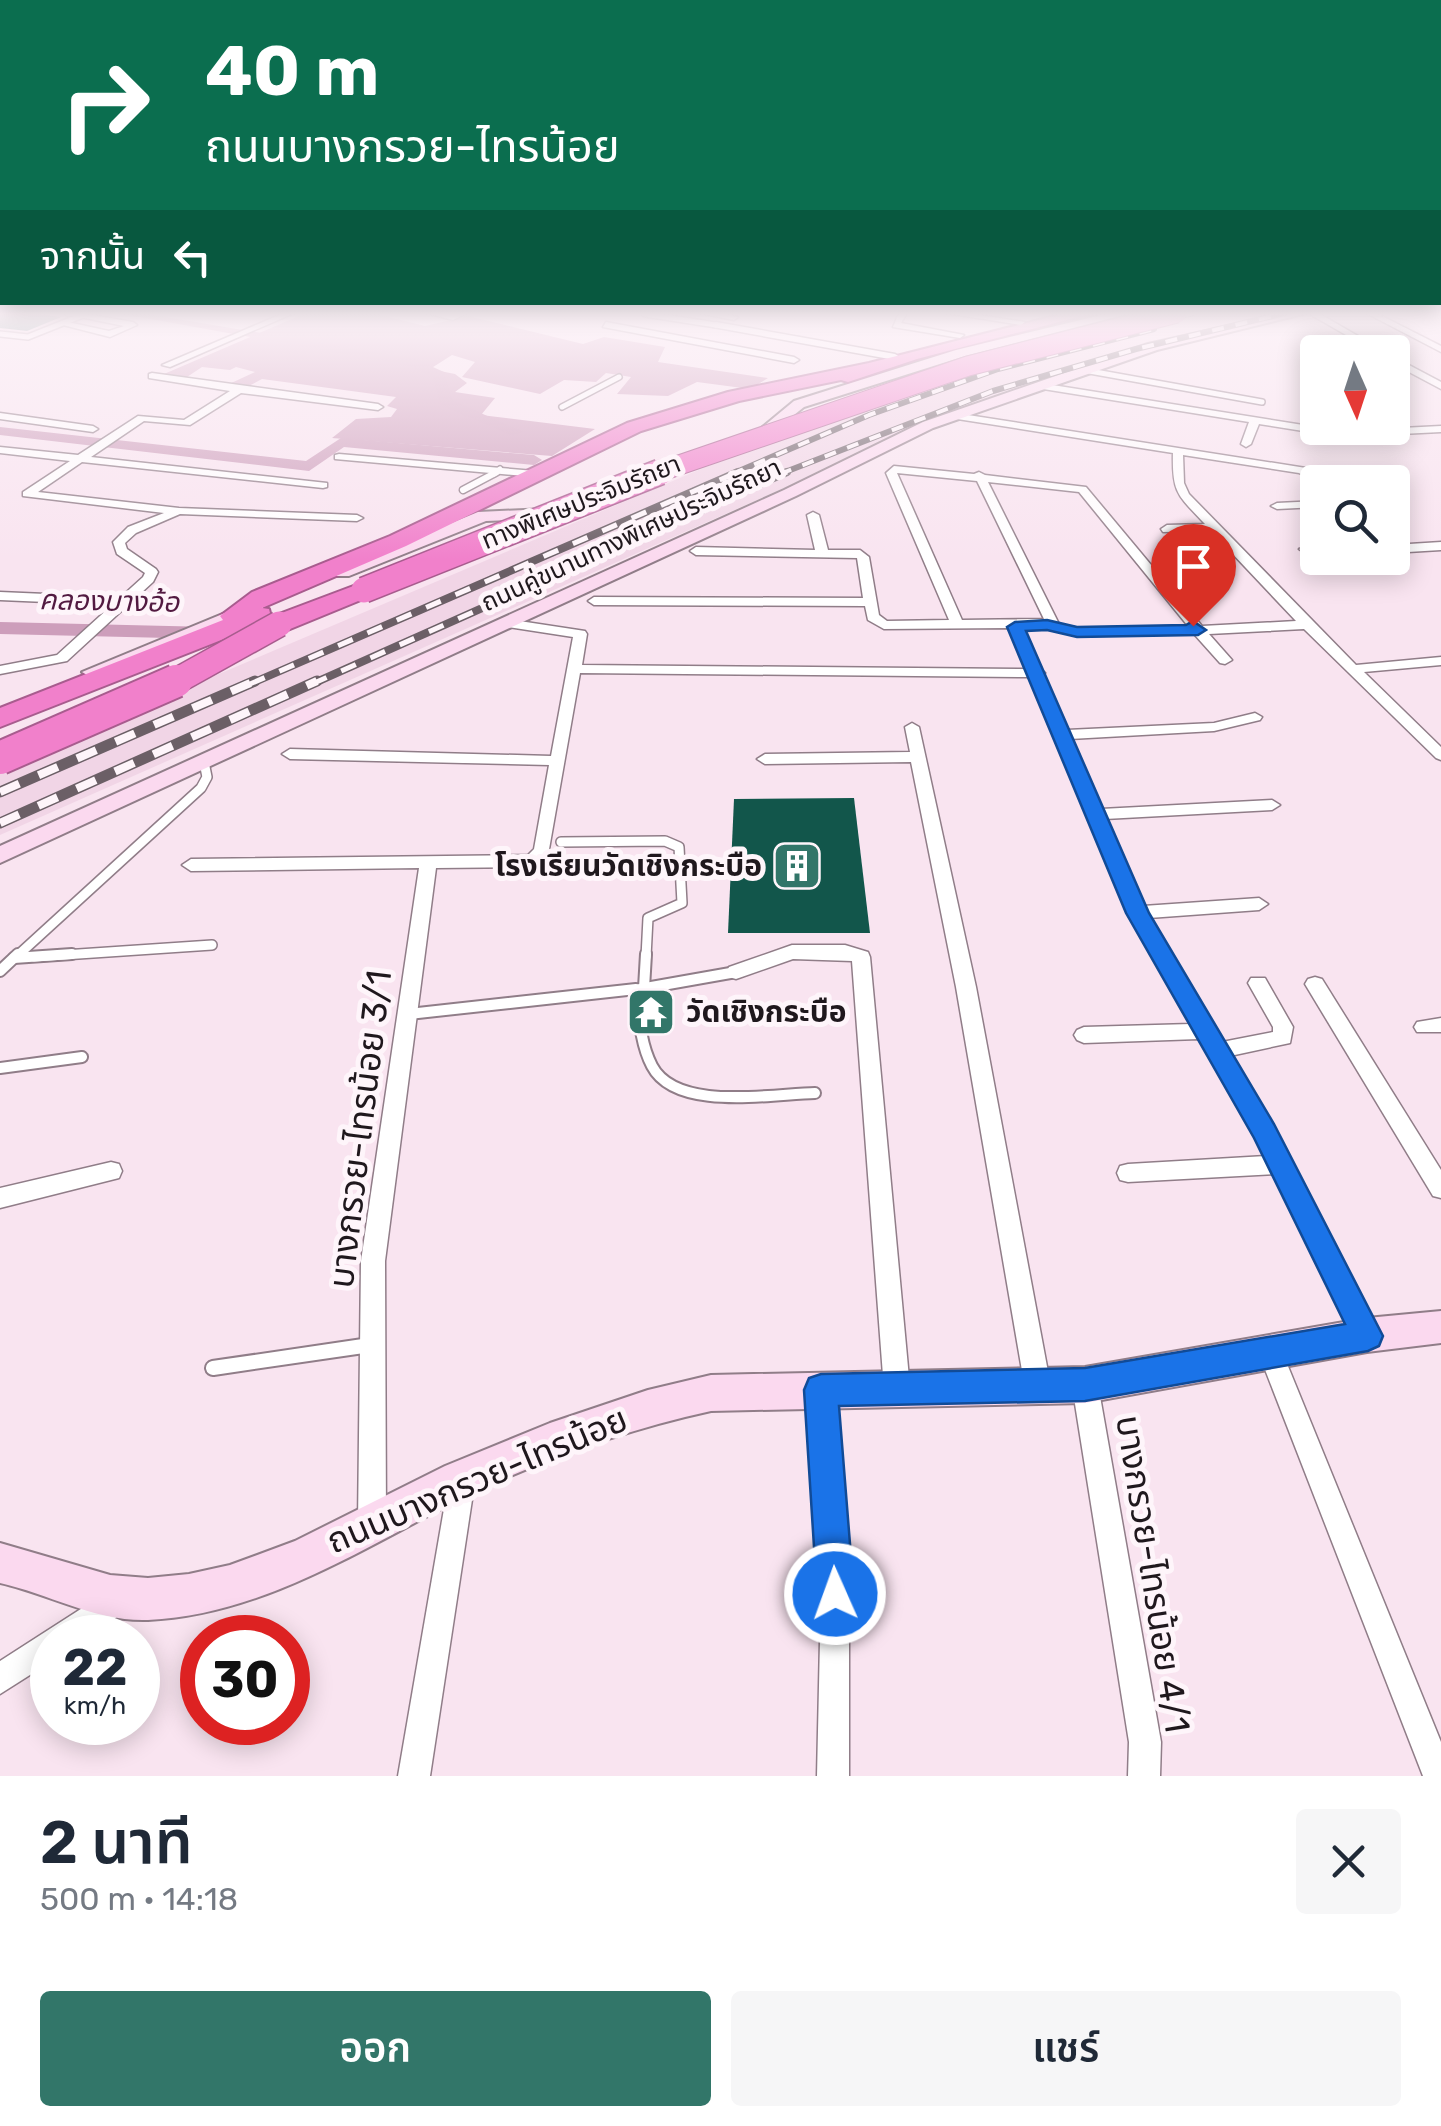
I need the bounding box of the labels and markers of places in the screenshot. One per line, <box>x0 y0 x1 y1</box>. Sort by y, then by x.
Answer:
pin <box>1151 524 1236 627</box>
building icon: โรงเรียนวัดเชิงกระบือ <box>771 840 823 892</box>
place label: โรงเรียนวัดเชิงกระบือ <box>495 848 762 884</box>
temple icon: วัดเชิงกระบือ <box>625 986 677 1038</box>
place label: วัดเชิงกระบือ <box>686 994 847 1030</box>

